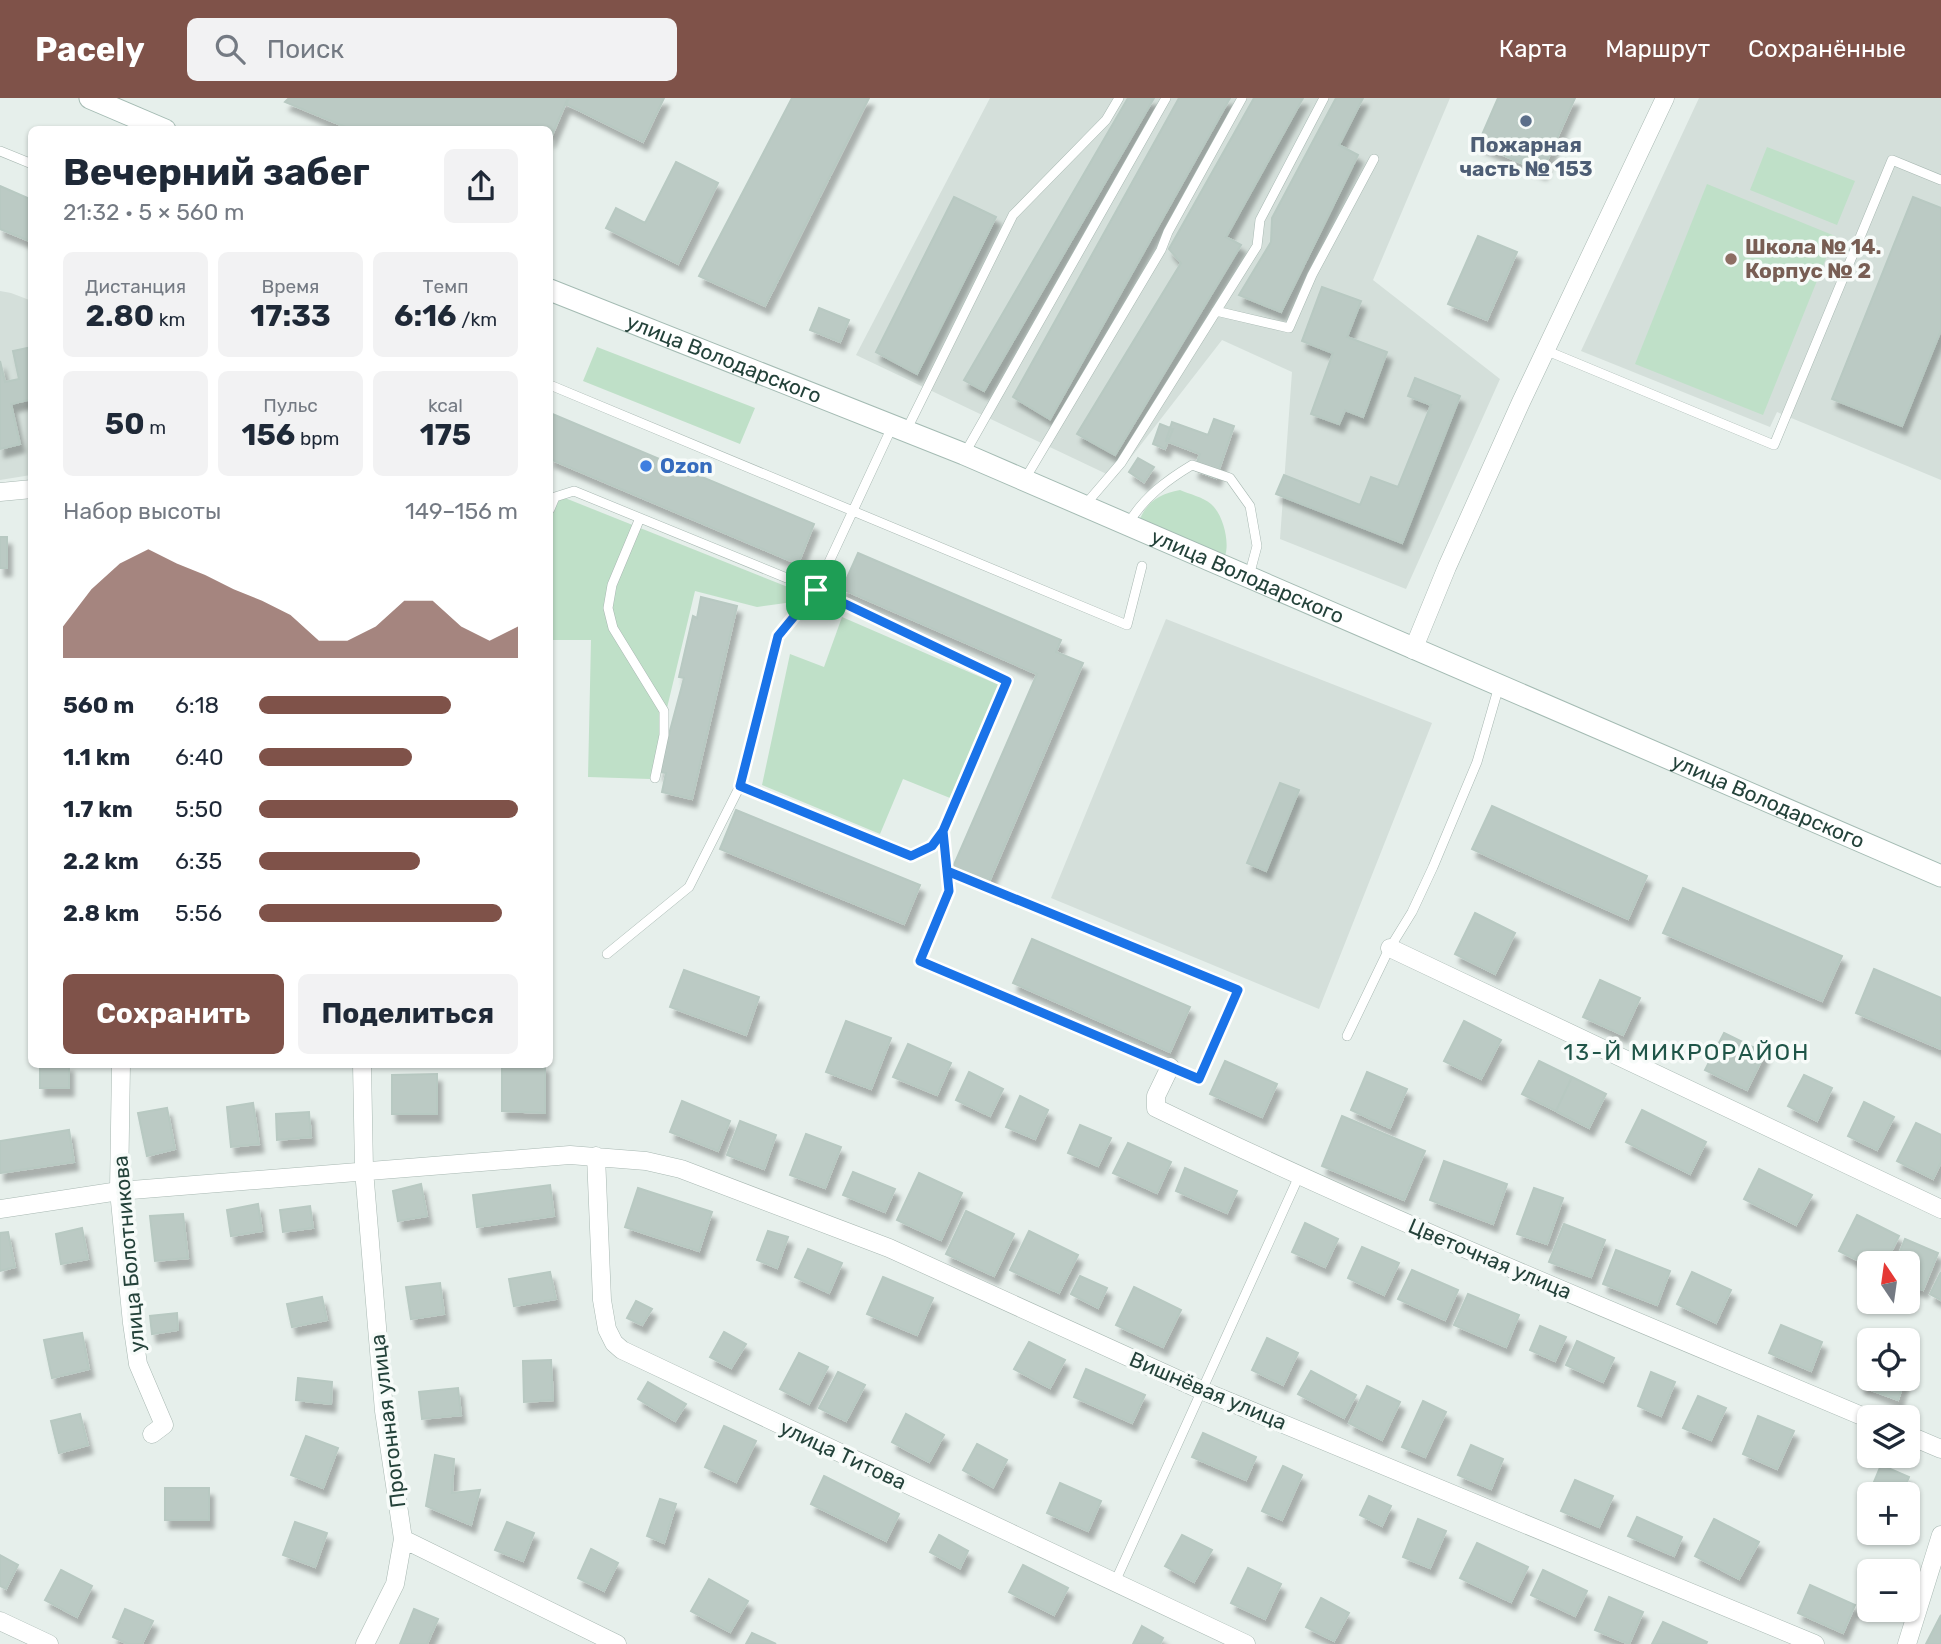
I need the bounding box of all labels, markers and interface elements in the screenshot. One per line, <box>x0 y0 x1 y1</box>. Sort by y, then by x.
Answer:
search box <box>187 18 677 81</box>
text: Pacely <box>35 30 145 69</box>
icon: search <box>211 30 249 68</box>
text: Поиск <box>267 34 344 65</box>
text: Карта <box>1499 35 1567 63</box>
text: Маршрут <box>1605 35 1710 63</box>
text: Сохранённые <box>1748 35 1906 63</box>
marker: Пожарная часть № 153 <box>1518 113 1534 129</box>
place label: Пожарная часть № 153 <box>1459 132 1593 181</box>
text: Вечерний забег <box>63 149 370 195</box>
button: share <box>444 149 518 223</box>
text: 21:32 · 5 × 560 m <box>63 198 244 226</box>
place label: Школа № 14. Корпус № 2 <box>1745 234 1881 283</box>
marker: Школа № 14. Корпус № 2 <box>1723 251 1739 267</box>
text: Дистанция <box>85 275 186 298</box>
text: Время <box>262 275 319 298</box>
text: Темп <box>423 275 468 298</box>
text: 2.80 <box>86 298 154 334</box>
text: 17:33 <box>250 298 331 334</box>
text: 6:16 <box>394 298 457 334</box>
text: km <box>154 308 185 331</box>
text: /km <box>457 308 497 331</box>
street label: улица Володарского <box>623 309 825 408</box>
text: Пульс <box>263 394 318 417</box>
text: kcal <box>428 394 463 417</box>
text: 50 <box>105 406 145 442</box>
text: m <box>145 416 166 439</box>
text: 156 <box>241 417 295 453</box>
text: 175 <box>420 417 471 453</box>
text: bpm <box>295 427 340 450</box>
place label: Ozon <box>660 453 713 478</box>
marker: Ozon <box>638 458 654 474</box>
text: Набор высоты <box>63 497 221 525</box>
text: 149–156 m <box>405 497 518 525</box>
street label: улица Володарского <box>1147 523 1348 629</box>
pin <box>786 560 846 620</box>
icon: arrive <box>797 571 835 609</box>
text: 560 m <box>63 691 134 719</box>
text: 6:18 <box>175 691 219 719</box>
text: 1.1 km <box>63 743 130 771</box>
text: 6:40 <box>175 743 224 771</box>
street label: улица Володарского <box>1668 748 1868 853</box>
text: 1.7 km <box>63 795 133 823</box>
text: 5:50 <box>175 795 223 823</box>
text: 2.2 km <box>63 847 139 875</box>
text: 6:35 <box>175 847 222 875</box>
text: 2.8 km <box>63 899 139 927</box>
text: 5:56 <box>175 899 222 927</box>
button: Сохранить <box>63 974 284 1054</box>
button: Поделиться <box>298 974 518 1054</box>
district label: 13-Й МИКРОРАЙОН <box>1564 1038 1810 1066</box>
street label: улица Болотникова <box>107 1155 150 1354</box>
street label: Цветочная улица <box>1405 1213 1575 1304</box>
north arrow <box>1857 1251 1920 1314</box>
map controls <box>1857 1251 1920 1622</box>
button: locate <box>1857 1328 1920 1391</box>
street label: Прогонная улица <box>364 1333 411 1509</box>
street label: Вишнёвая улица <box>1126 1346 1291 1435</box>
button: layers <box>1857 1405 1920 1468</box>
street label: улица Титова <box>776 1414 910 1495</box>
button: + <box>1857 1482 1920 1545</box>
button: − <box>1857 1559 1920 1622</box>

